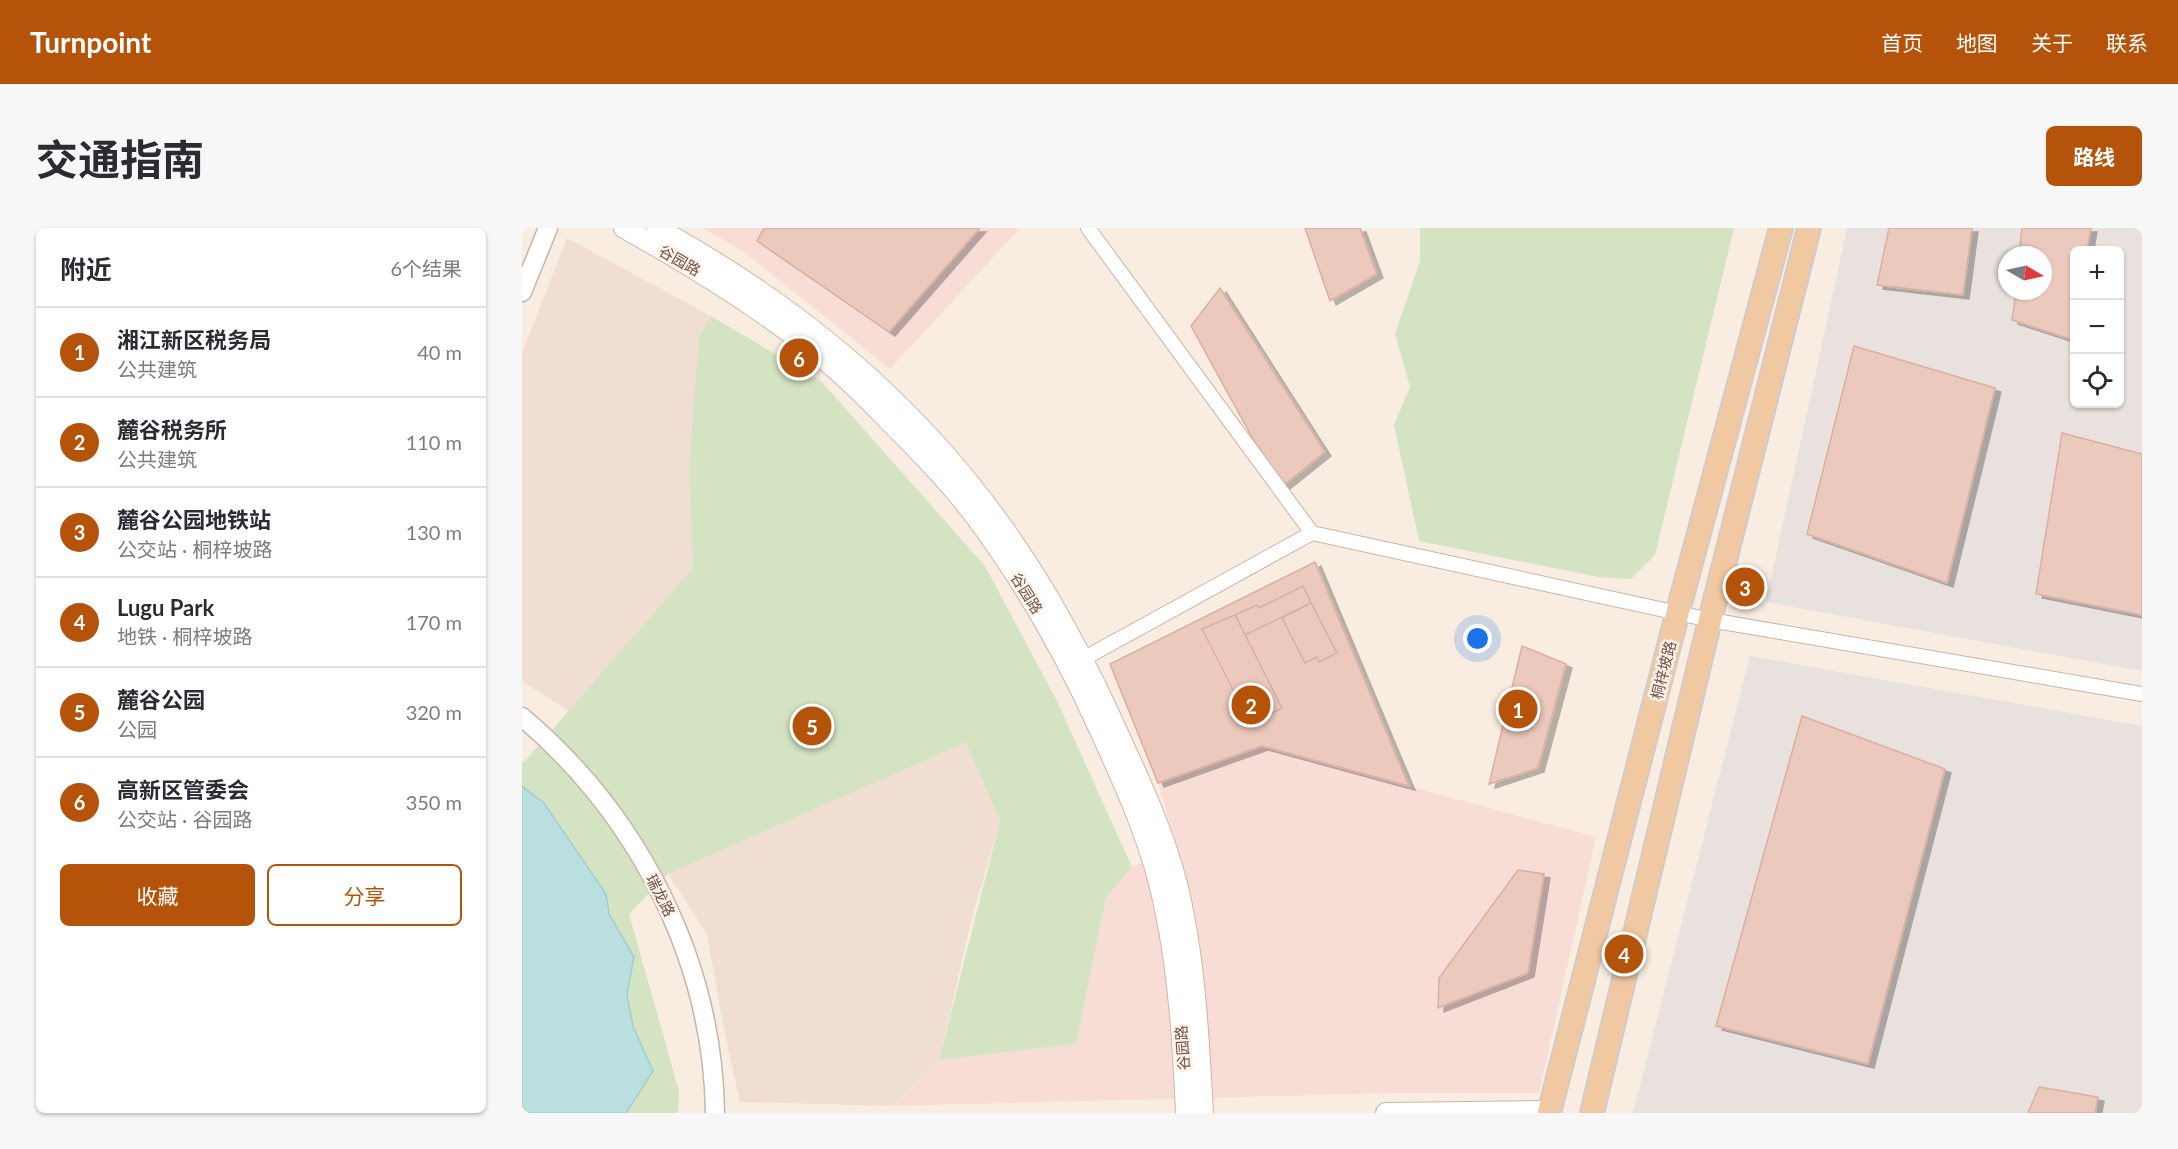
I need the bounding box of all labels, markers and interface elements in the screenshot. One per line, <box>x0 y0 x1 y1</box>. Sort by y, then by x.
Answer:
text: Turnpoint <box>30 25 151 59</box>
text: 首页 <box>1881 30 1923 55</box>
text: 地图 <box>1956 30 1998 55</box>
text: 关于 <box>2031 30 2073 55</box>
text: 联系 <box>2106 30 2148 55</box>
button: 路线 <box>2046 126 2142 186</box>
text: 交通指南 <box>36 134 204 184</box>
street label: 谷园路 <box>656 241 704 279</box>
north arrow <box>1998 246 2052 300</box>
map controls <box>2070 246 2124 408</box>
button: + <box>2070 246 2124 300</box>
text: 附近 <box>60 253 112 285</box>
text: 6个结果 <box>390 256 462 280</box>
button: − <box>2070 300 2124 354</box>
text: 湘江新区税务局 <box>117 326 271 353</box>
pin: 6 <box>780 336 818 380</box>
text: 1 <box>74 340 85 364</box>
text: 40 m <box>417 340 462 364</box>
button: locate <box>2070 354 2124 408</box>
text: 公共建筑 <box>117 357 197 381</box>
text: 麓谷税务所 <box>117 416 227 443</box>
text: 2 <box>74 430 85 454</box>
text: 110 m <box>406 430 462 454</box>
text: 公共建筑 <box>117 447 197 471</box>
text: 麓谷公园地铁站 <box>117 506 271 533</box>
text: 3 <box>74 520 85 544</box>
text: 130 m <box>406 520 462 544</box>
text: 公交站 · 桐梓坡路 <box>117 537 272 561</box>
pin: 3 <box>1726 564 1764 610</box>
street label: 谷园路 <box>1007 569 1047 617</box>
text: Lugu Park <box>117 594 214 621</box>
text: 4 <box>74 610 85 634</box>
text: 170 m <box>406 610 462 634</box>
text: 地铁 · 桐梓坡路 <box>117 624 252 648</box>
your location <box>1463 624 1492 653</box>
street label: 桐梓坡路 <box>1647 639 1679 701</box>
pin: 2 <box>1232 682 1270 728</box>
text: 麓谷公园 <box>117 686 205 713</box>
pin: 1 <box>1498 686 1538 732</box>
text: 5 <box>74 700 85 724</box>
text: 320 m <box>406 700 462 724</box>
pin: 5 <box>792 704 832 748</box>
text: 公园 <box>117 717 157 741</box>
text: 高新区管委会 <box>117 776 249 803</box>
text: 6 <box>74 790 85 814</box>
text: 350 m <box>406 790 462 814</box>
text: 公交站 · 谷园路 <box>117 807 252 831</box>
button: 收藏 <box>60 864 255 926</box>
button: 分享 <box>267 864 462 926</box>
street label: 瑞龙路 <box>643 871 679 919</box>
pin: 4 <box>1604 932 1644 976</box>
street label: 谷园路 <box>1171 1025 1193 1071</box>

